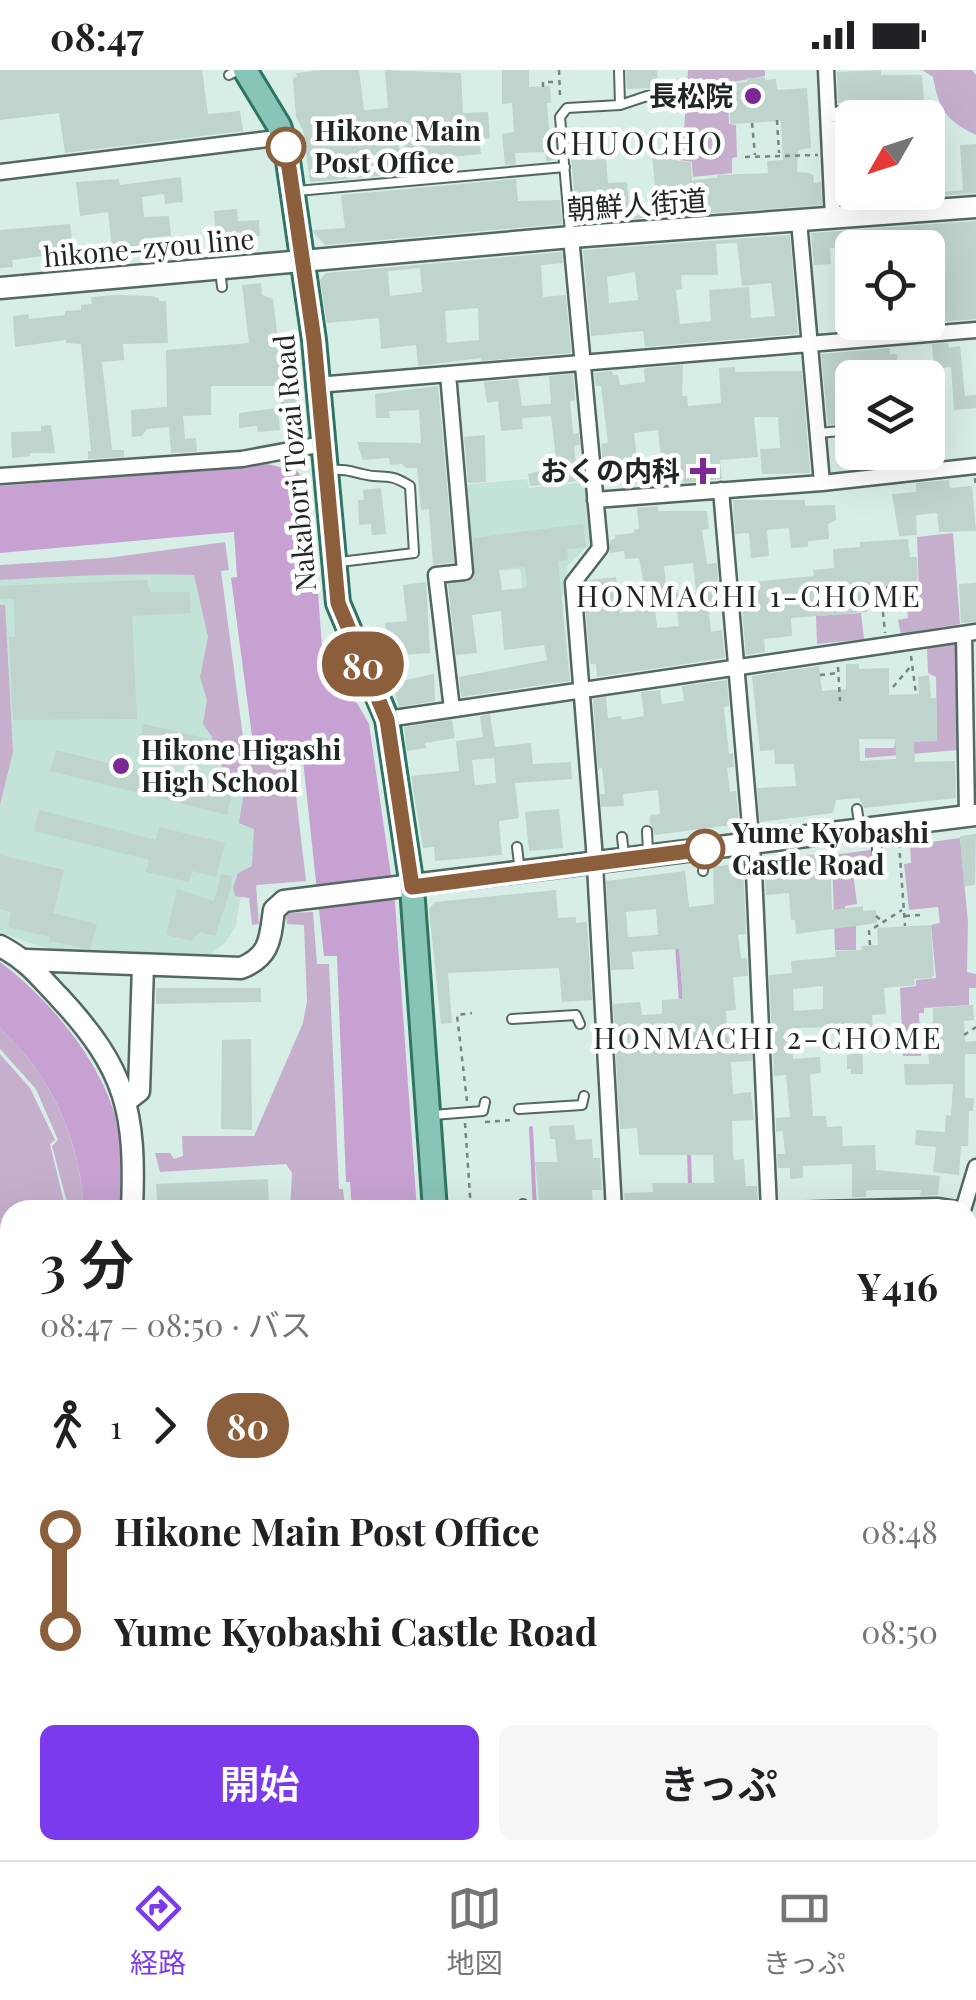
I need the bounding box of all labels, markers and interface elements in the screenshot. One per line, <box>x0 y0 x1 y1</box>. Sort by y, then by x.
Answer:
text: 08:47 <box>50 10 144 61</box>
place label: 長松院 <box>649 76 733 113</box>
marker: 長松院 <box>742 85 764 107</box>
north arrow <box>835 100 945 210</box>
map controls <box>835 100 945 470</box>
place label: Hikone Main Post Office <box>314 111 481 180</box>
district label: CHUOCHO <box>546 120 724 163</box>
marker: Hikone Main Post Office <box>267 128 305 166</box>
street label: 朝鮮人街道 <box>566 180 708 227</box>
street label: hikone-zyou line <box>42 219 256 274</box>
button: locate <box>835 230 945 340</box>
street label: Nakabori Tozai Road <box>264 333 323 593</box>
button: layers <box>835 360 945 470</box>
place label: おくの内科 <box>540 451 680 488</box>
marker: おくの内科 <box>690 458 716 484</box>
district label: HONMACHI 1-CHOME <box>576 575 922 615</box>
line badge: 80 <box>318 632 408 696</box>
text: 80 <box>342 641 384 688</box>
place label: Hikone Higashi High School <box>141 730 341 799</box>
marker: Hikone Higashi High School <box>110 755 132 777</box>
place label: Yume Kyobashi Castle Road <box>731 813 929 882</box>
marker: Yume Kyobashi Castle Road <box>686 830 724 868</box>
district label: HONMACHI 2-CHOME <box>593 1017 943 1057</box>
text: 3 分 <box>40 1225 134 1299</box>
text: ¥416 <box>856 1260 938 1311</box>
text: 08:47 – 08:50 · バス <box>40 1302 312 1345</box>
icon: walk <box>40 1398 95 1453</box>
icon: forward <box>137 1398 192 1453</box>
text: 80 <box>227 1402 269 1449</box>
text: 1 <box>110 1404 122 1447</box>
text: Hikone Main Post Office <box>114 1505 540 1556</box>
text: 08:48 <box>861 1509 938 1552</box>
text: Yume Kyobashi Castle Road <box>114 1605 597 1656</box>
text: 08:50 <box>861 1609 938 1652</box>
button: 開始 <box>40 1725 479 1840</box>
button: きっぷ <box>499 1725 938 1840</box>
tab: 経路 <box>130 1881 186 1981</box>
tab: 地図 <box>447 1881 503 1981</box>
tab: きっぷ <box>763 1881 846 1981</box>

